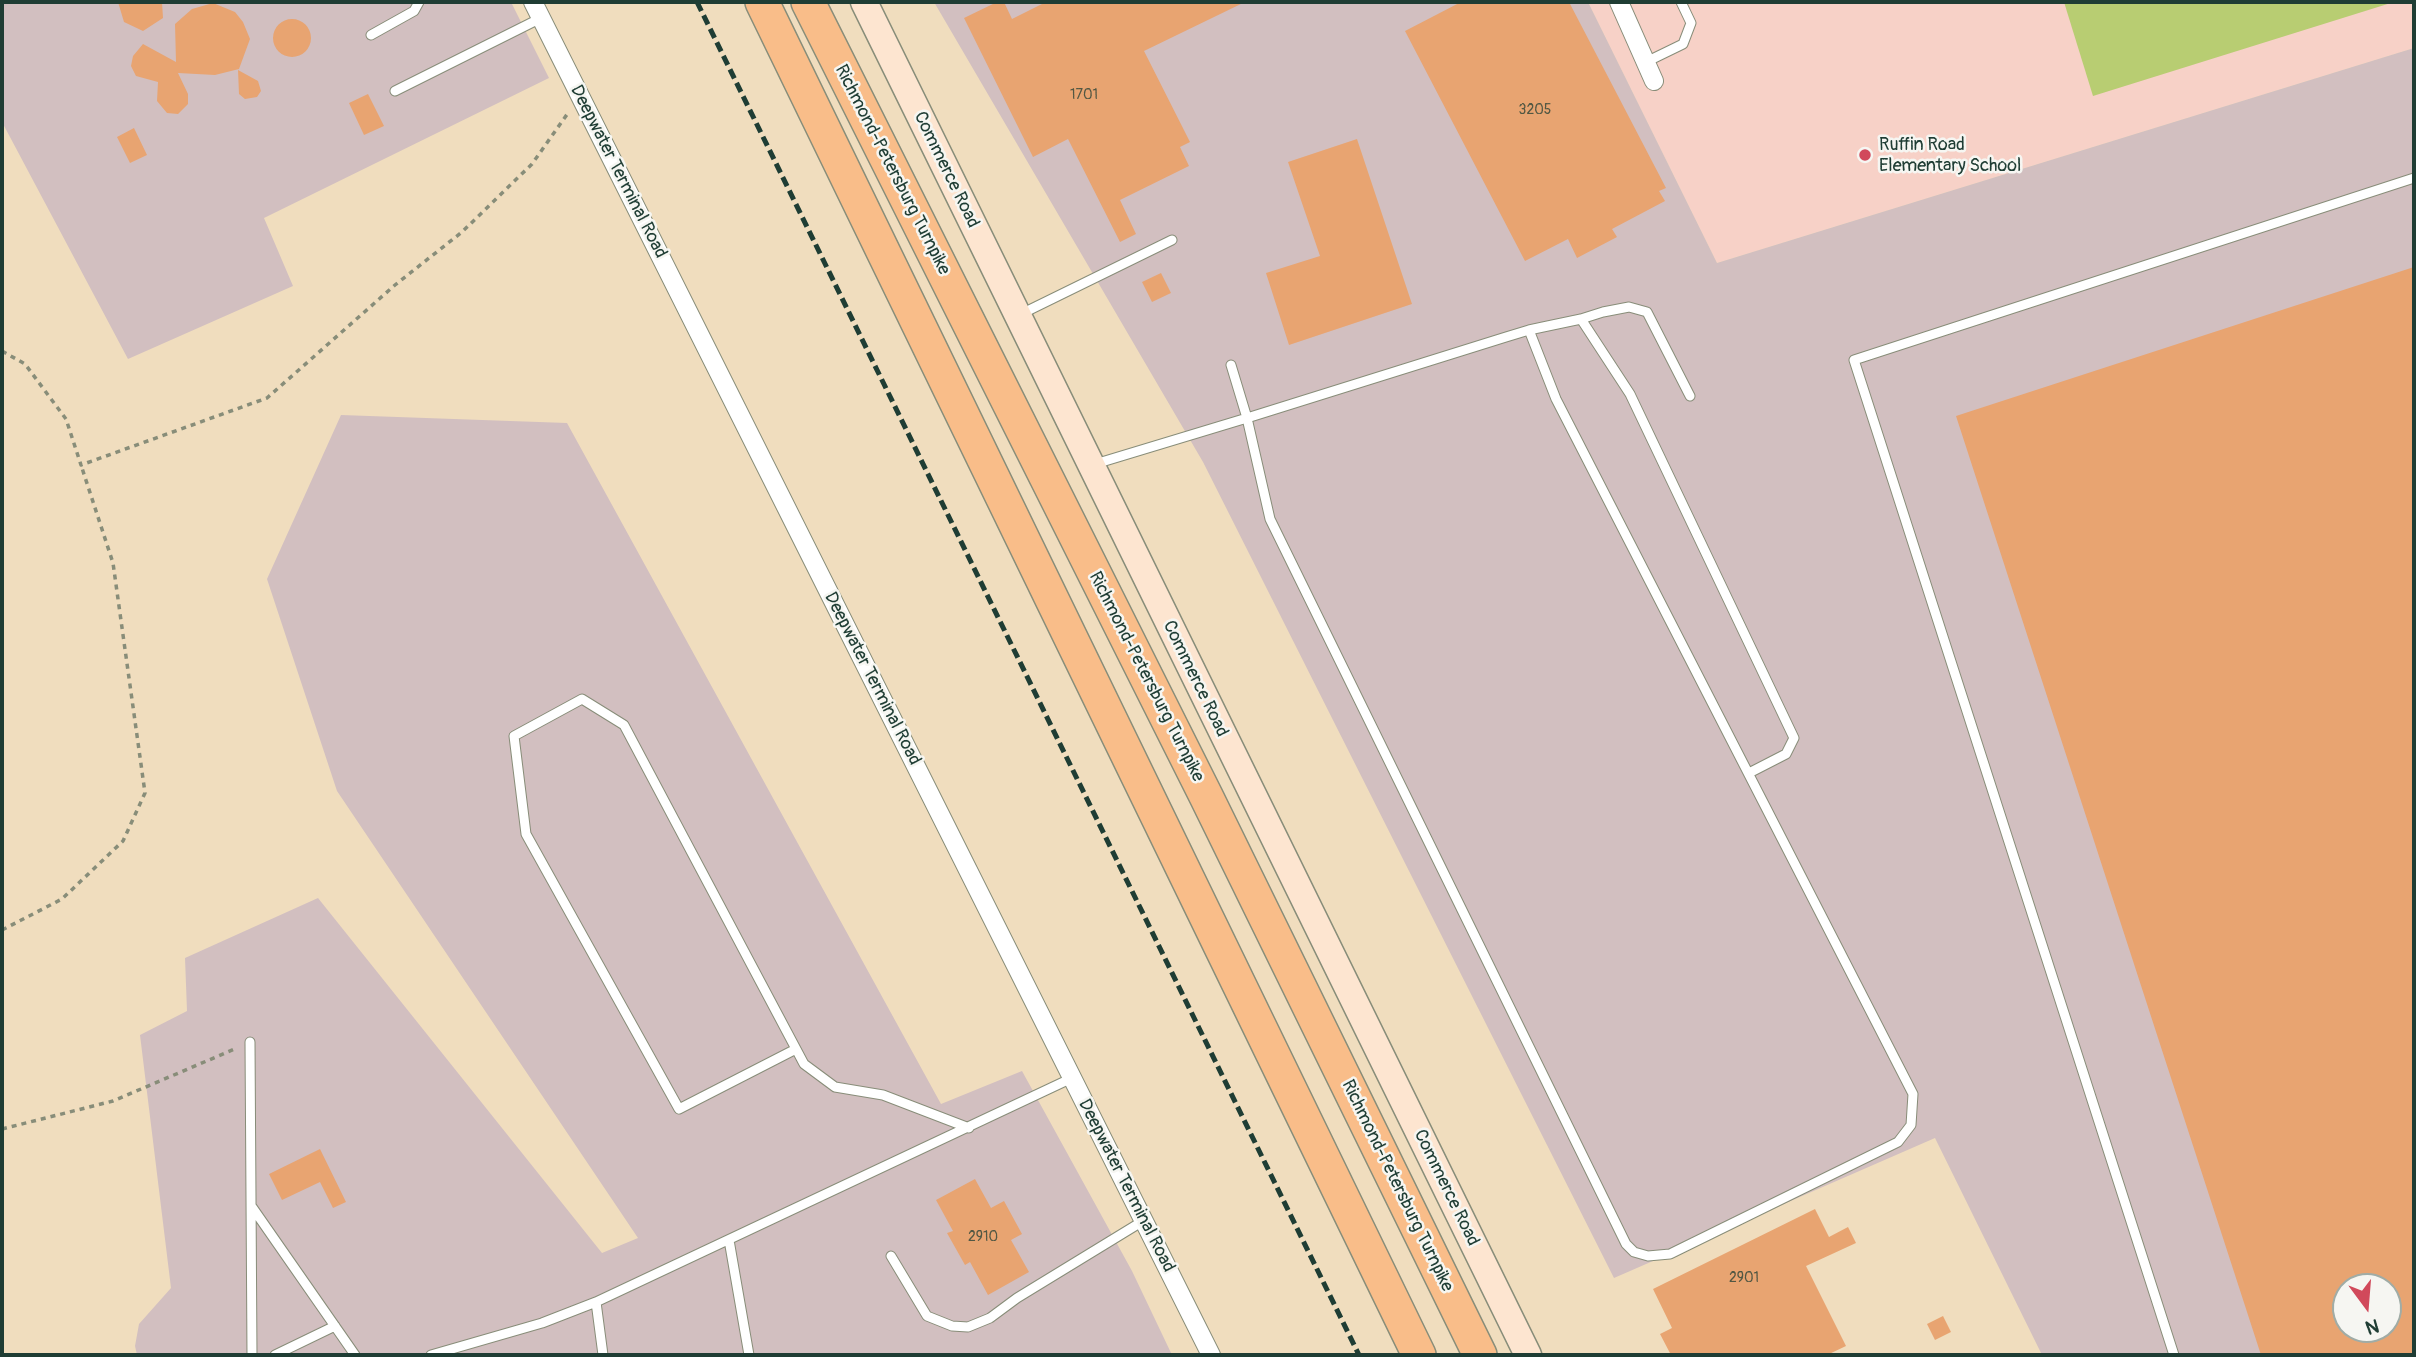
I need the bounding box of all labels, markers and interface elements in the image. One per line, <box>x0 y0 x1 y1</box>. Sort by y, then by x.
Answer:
street label: Richmond-Petersburg Turnpike <box>830 61 954 279</box>
street label: Deepwater Terminal Road <box>565 82 671 262</box>
house number: 1701 <box>1070 87 1098 103</box>
house number: 3205 <box>1519 102 1551 118</box>
street label: Commerce Road <box>909 108 983 232</box>
place label: Ruffin Road Elementary School <box>1879 134 2021 176</box>
marker: Ruffin Road Elementary School <box>1857 147 1873 163</box>
street label: Richmond-Petersburg Turnpike <box>1084 568 1208 786</box>
street label: Deepwater Terminal Road <box>819 589 925 769</box>
street label: Commerce Road <box>1158 617 1232 741</box>
street label: Richmond-Petersburg Turnpike <box>1336 1077 1458 1295</box>
street label: Deepwater Terminal Road <box>1073 1096 1179 1276</box>
street label: Commerce Road <box>1409 1126 1483 1250</box>
house number: 2910 <box>968 1229 998 1245</box>
house number: 2901 <box>1729 1270 1759 1286</box>
north arrow <box>2332 1273 2402 1343</box>
text: N <box>2363 1313 2382 1340</box>

